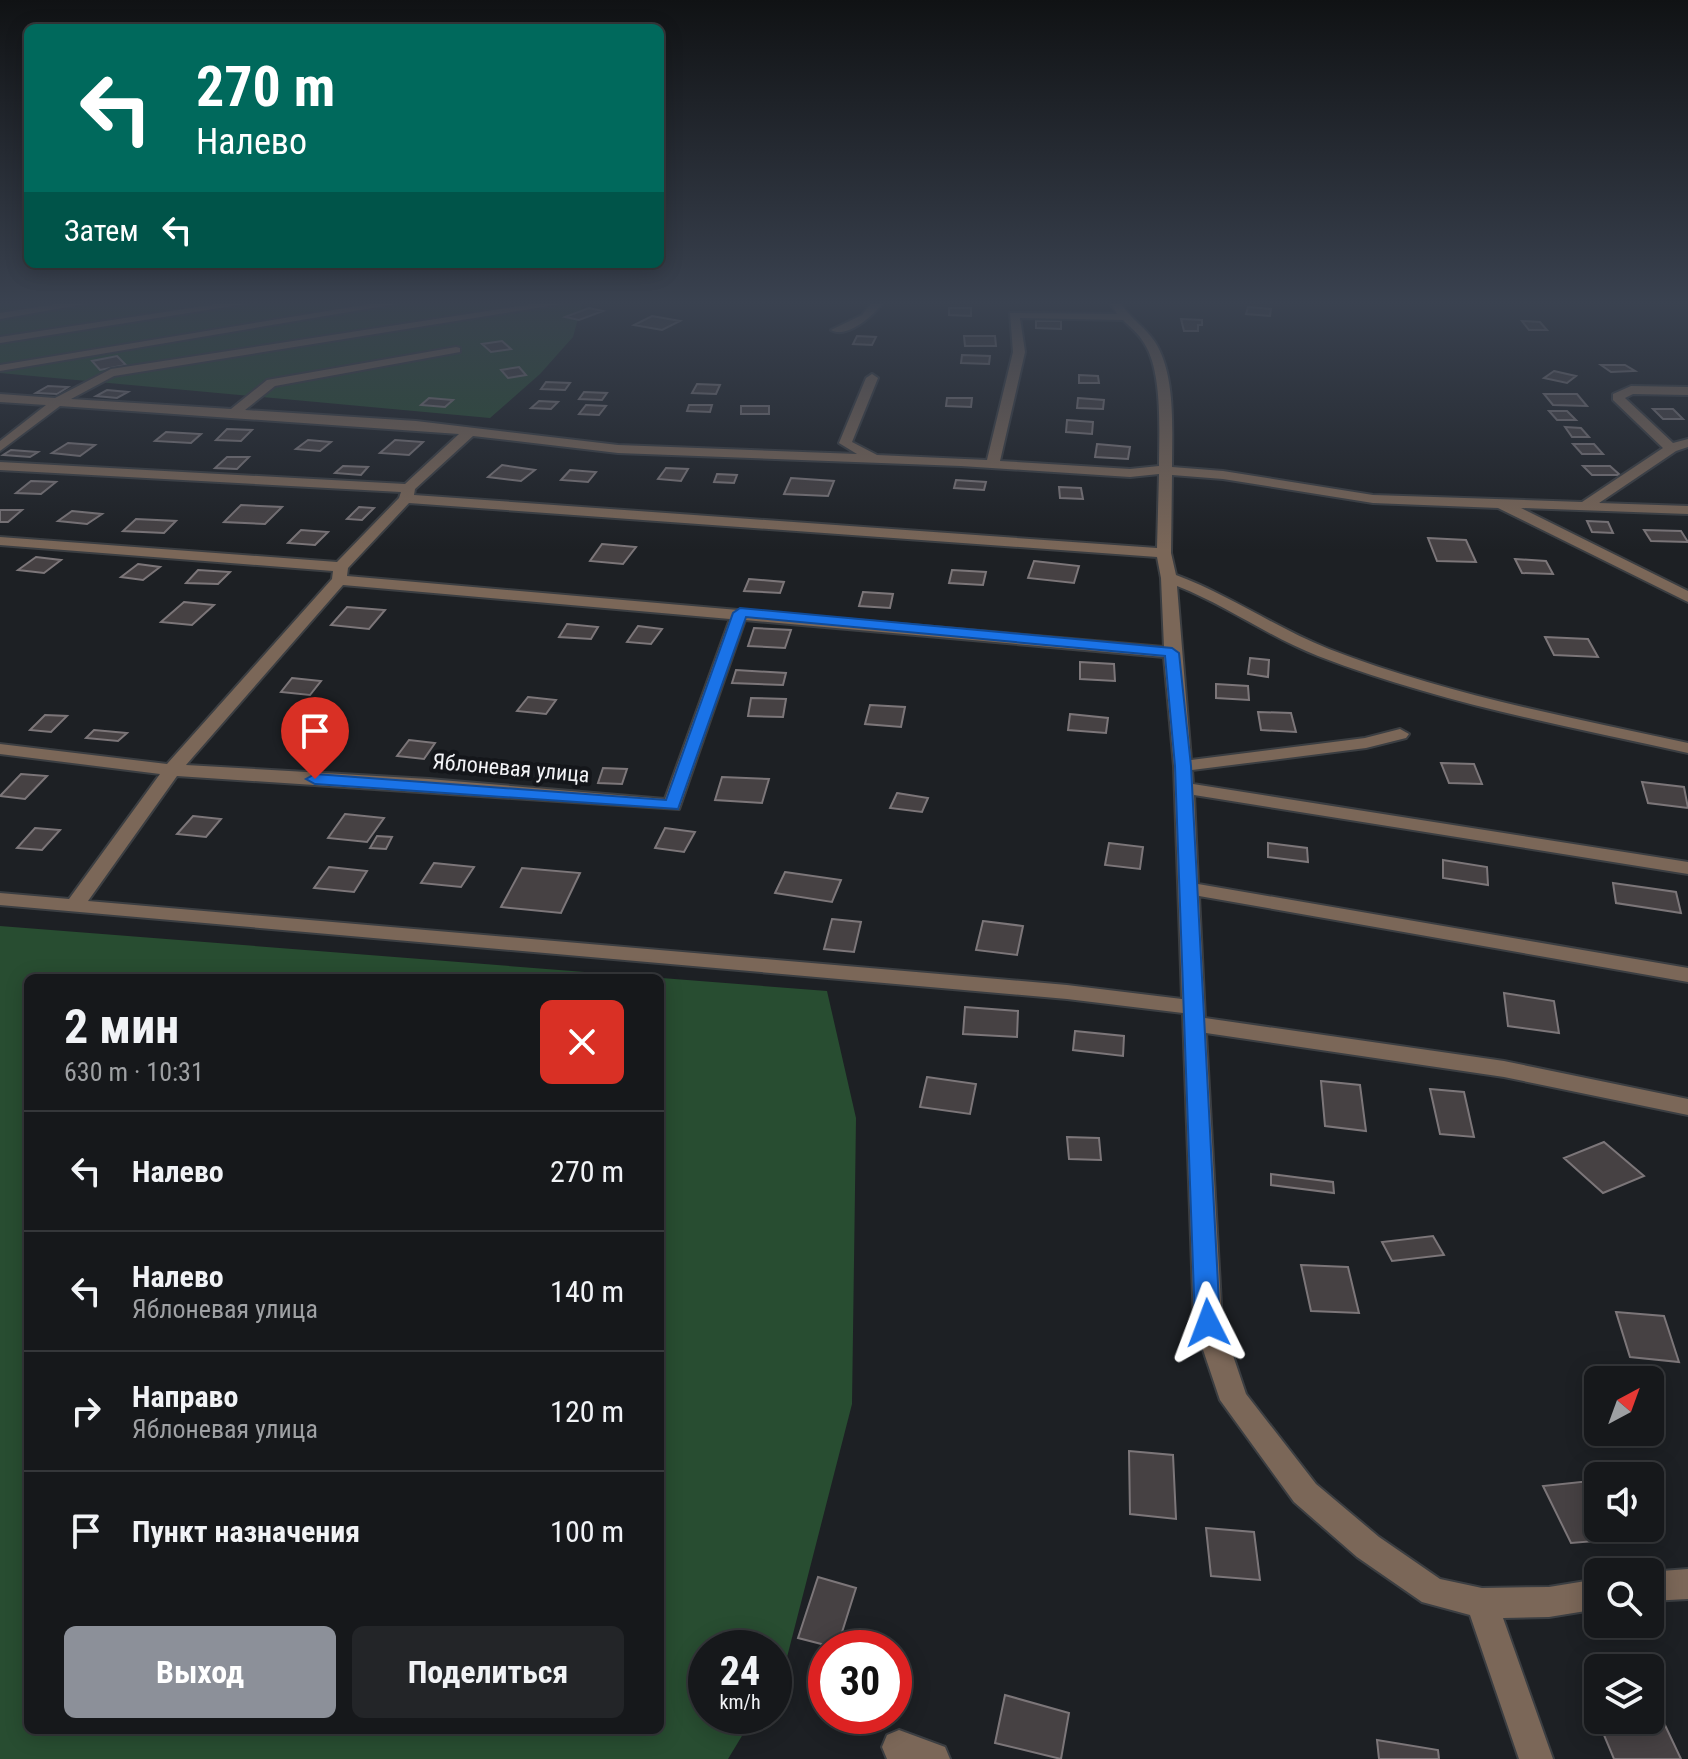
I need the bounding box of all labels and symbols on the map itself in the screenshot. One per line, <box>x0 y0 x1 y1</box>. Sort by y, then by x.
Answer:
pin <box>281 697 349 779</box>
street label: Яблоневая улица <box>432 749 590 787</box>
position arrow <box>1166 1281 1250 1365</box>
north arrow <box>1584 1366 1664 1446</box>
speed limit sign: 30 <box>808 1630 912 1734</box>

